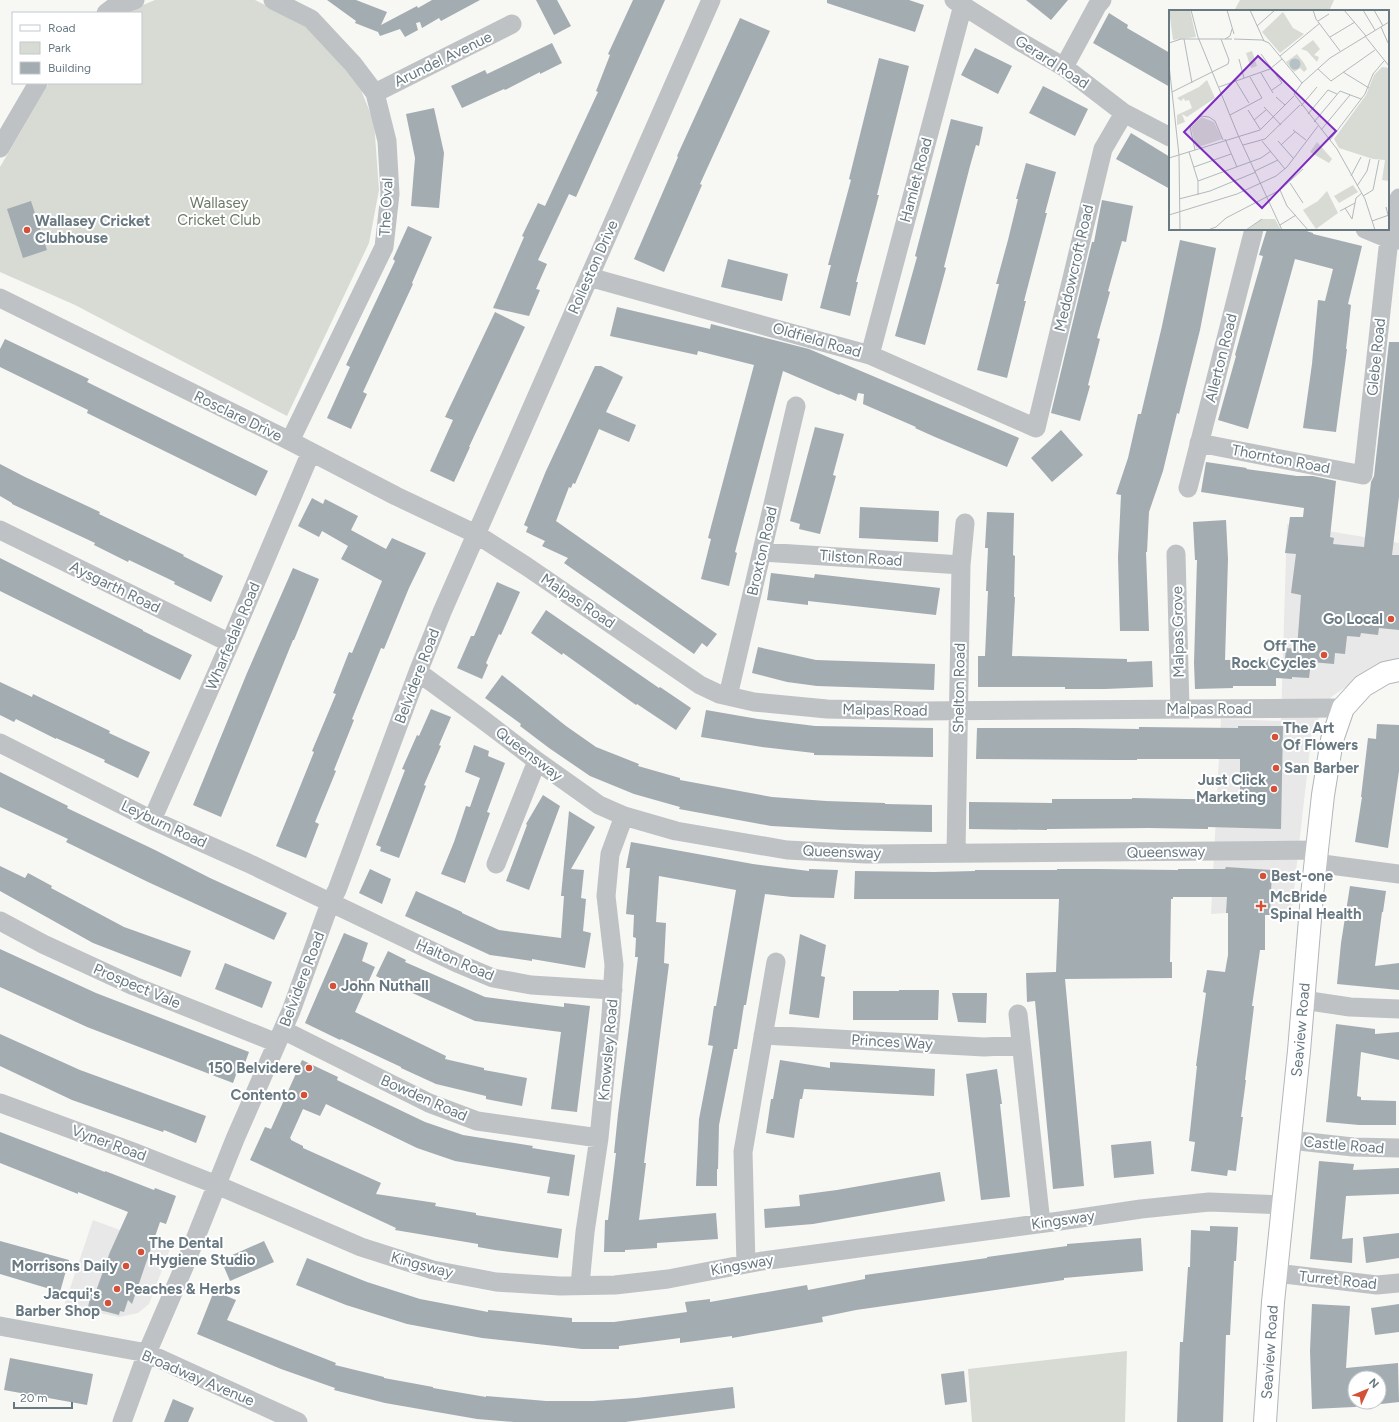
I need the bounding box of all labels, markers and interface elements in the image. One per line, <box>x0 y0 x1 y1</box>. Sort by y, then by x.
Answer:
inset map <box>1169 10 1389 230</box>
legend <box>12 12 142 84</box>
text: Road <box>48 21 76 35</box>
street label: Arundel Avenue <box>391 28 495 90</box>
street label: Gerard Road <box>1012 31 1092 93</box>
text: Park <box>48 41 71 55</box>
text: Building <box>48 61 91 75</box>
street label: Hamlet Road <box>896 136 936 224</box>
street label: The Oval <box>375 177 397 237</box>
park label: Wallasey Cricket Club <box>177 194 261 229</box>
street label: Meddowcroft Road <box>1051 203 1097 333</box>
place label: Wallasey Cricket Clubhouse <box>35 212 150 247</box>
street label: Rolleston Drive <box>564 217 622 317</box>
marker: Wallasey Cricket Clubhouse <box>22 225 32 235</box>
street label: Allerton Road <box>1201 312 1241 404</box>
street label: Glebe Road <box>1363 317 1389 397</box>
street label: Oldfield Road <box>771 319 863 361</box>
street label: Rosclare Drive <box>191 387 285 445</box>
street label: Thornton Road <box>1230 441 1332 477</box>
street label: Broxton Road <box>743 505 781 597</box>
street label: Tilston Road <box>819 546 903 570</box>
street label: Aysgarth Road <box>67 557 163 617</box>
street label: Malpas Road <box>538 570 618 632</box>
street label: Wharfedale Road <box>202 579 264 693</box>
street label: Malpas Grove <box>1168 586 1188 678</box>
place label: Go Local <box>1323 610 1383 628</box>
marker: Go Local <box>1386 614 1396 624</box>
street label: Belvidere Road <box>391 626 443 726</box>
place label: Off The Rock Cycles <box>1231 637 1317 672</box>
street label: Shelton Road <box>949 643 969 733</box>
marker: Off The Rock Cycles <box>1319 650 1329 660</box>
street label: Malpas Road <box>842 700 928 720</box>
street label: Malpas Road <box>1166 700 1252 718</box>
place label: The Art Of Flowers <box>1283 719 1358 754</box>
street label: Queensway <box>492 723 566 785</box>
marker: The Art Of Flowers <box>1270 732 1280 742</box>
place label: San Barber <box>1284 759 1359 777</box>
marker: San Barber <box>1271 763 1281 773</box>
place label: Just Click Marketing <box>1196 771 1266 806</box>
marker: Just Click Marketing <box>1269 784 1279 794</box>
street label: Leyburn Road <box>118 796 210 852</box>
street label: Queensway <box>802 842 882 862</box>
street label: Queensway <box>1126 842 1206 862</box>
place label: Best-one <box>1271 867 1334 885</box>
marker: Best-one <box>1258 871 1268 881</box>
place label: McBride Spinal Health <box>1270 888 1362 923</box>
marker: McBride Spinal Health <box>1255 900 1267 912</box>
street label: Belvidere Road <box>276 929 328 1029</box>
street label: Halton Road <box>413 935 497 985</box>
street label: Prospect Vale <box>91 960 183 1012</box>
place label: John Nuthall <box>341 977 429 995</box>
marker: John Nuthall <box>328 981 338 991</box>
street label: Seaview Road <box>1287 982 1314 1078</box>
street label: Knowsley Road <box>595 998 621 1102</box>
street label: Princes Way <box>851 1031 933 1053</box>
place label: 150 Belvidere <box>208 1059 302 1077</box>
marker: 150 Belvidere <box>304 1063 314 1073</box>
street label: Bowden Road <box>378 1071 470 1125</box>
place label: Contento <box>231 1086 296 1104</box>
marker: Contento <box>299 1090 309 1100</box>
street label: Vyner Road <box>69 1121 149 1165</box>
street label: Castle Road <box>1303 1133 1385 1157</box>
street label: Kingsway <box>1030 1207 1096 1233</box>
place label: The Dental Hygiene Studio <box>149 1234 256 1269</box>
marker: The Dental Hygiene Studio <box>136 1247 146 1257</box>
street label: Kingsway <box>389 1248 455 1282</box>
street label: Kingsway <box>709 1251 775 1279</box>
place label: Morrisons Daily <box>12 1257 118 1275</box>
marker: Morrisons Daily <box>121 1261 131 1271</box>
street label: Turret Road <box>1298 1267 1378 1293</box>
place label: Peaches & Herbs <box>125 1280 240 1298</box>
marker: Peaches & Herbs <box>112 1284 122 1294</box>
place label: Jacqui's Barber Shop <box>15 1285 100 1320</box>
marker: Jacqui's Barber Shop <box>103 1298 113 1308</box>
street label: Seaview Road <box>1258 1305 1282 1400</box>
street label: Broadway Avenue <box>139 1346 257 1410</box>
north arrow <box>1347 1370 1387 1410</box>
text: N <box>1366 1376 1381 1391</box>
scale bar <box>14 1384 72 1410</box>
text: 20 m <box>20 1391 48 1405</box>

